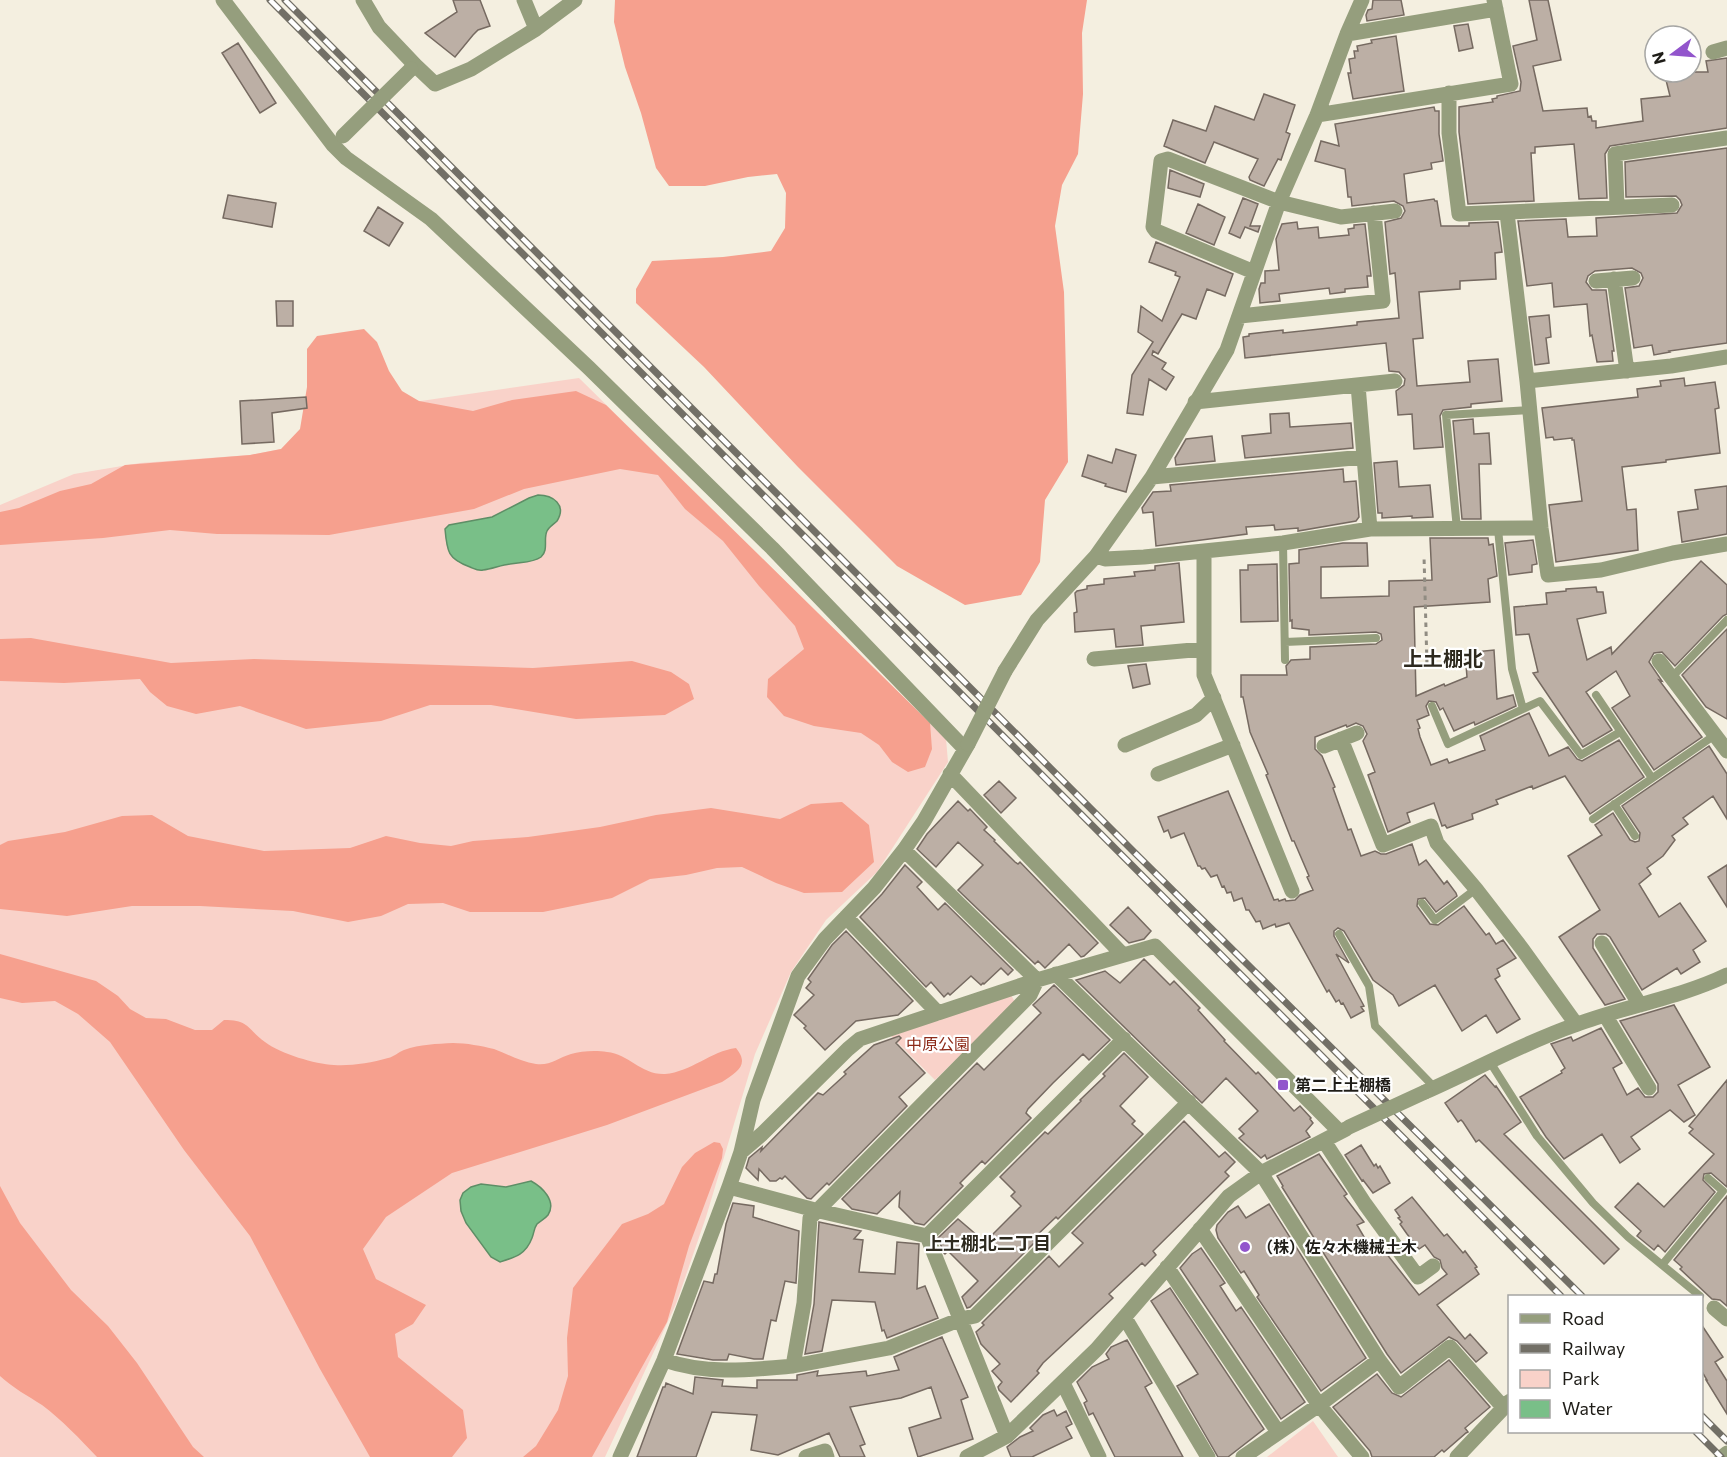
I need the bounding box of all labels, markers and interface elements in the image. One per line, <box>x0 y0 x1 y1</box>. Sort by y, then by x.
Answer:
north arrow <box>1643 24 1703 84</box>
text: N <box>1647 50 1669 67</box>
district label: 上土棚北 <box>1403 646 1483 670</box>
park label: 中原公園 <box>906 1034 970 1053</box>
place label: 第二上土棚橋 <box>1295 1075 1391 1094</box>
marker: 第二上土棚橋 <box>1276 1078 1290 1092</box>
district label: 上土棚北二丁目 <box>925 1232 1051 1254</box>
place label: （株）佐々木機械土木 <box>1257 1237 1417 1256</box>
marker: （株）佐々木機械土木 <box>1238 1240 1252 1254</box>
legend <box>1508 1295 1703 1433</box>
text: Road <box>1562 1307 1604 1329</box>
text: Railway <box>1562 1337 1625 1359</box>
text: Park <box>1562 1367 1600 1389</box>
text: Water <box>1562 1397 1613 1419</box>

